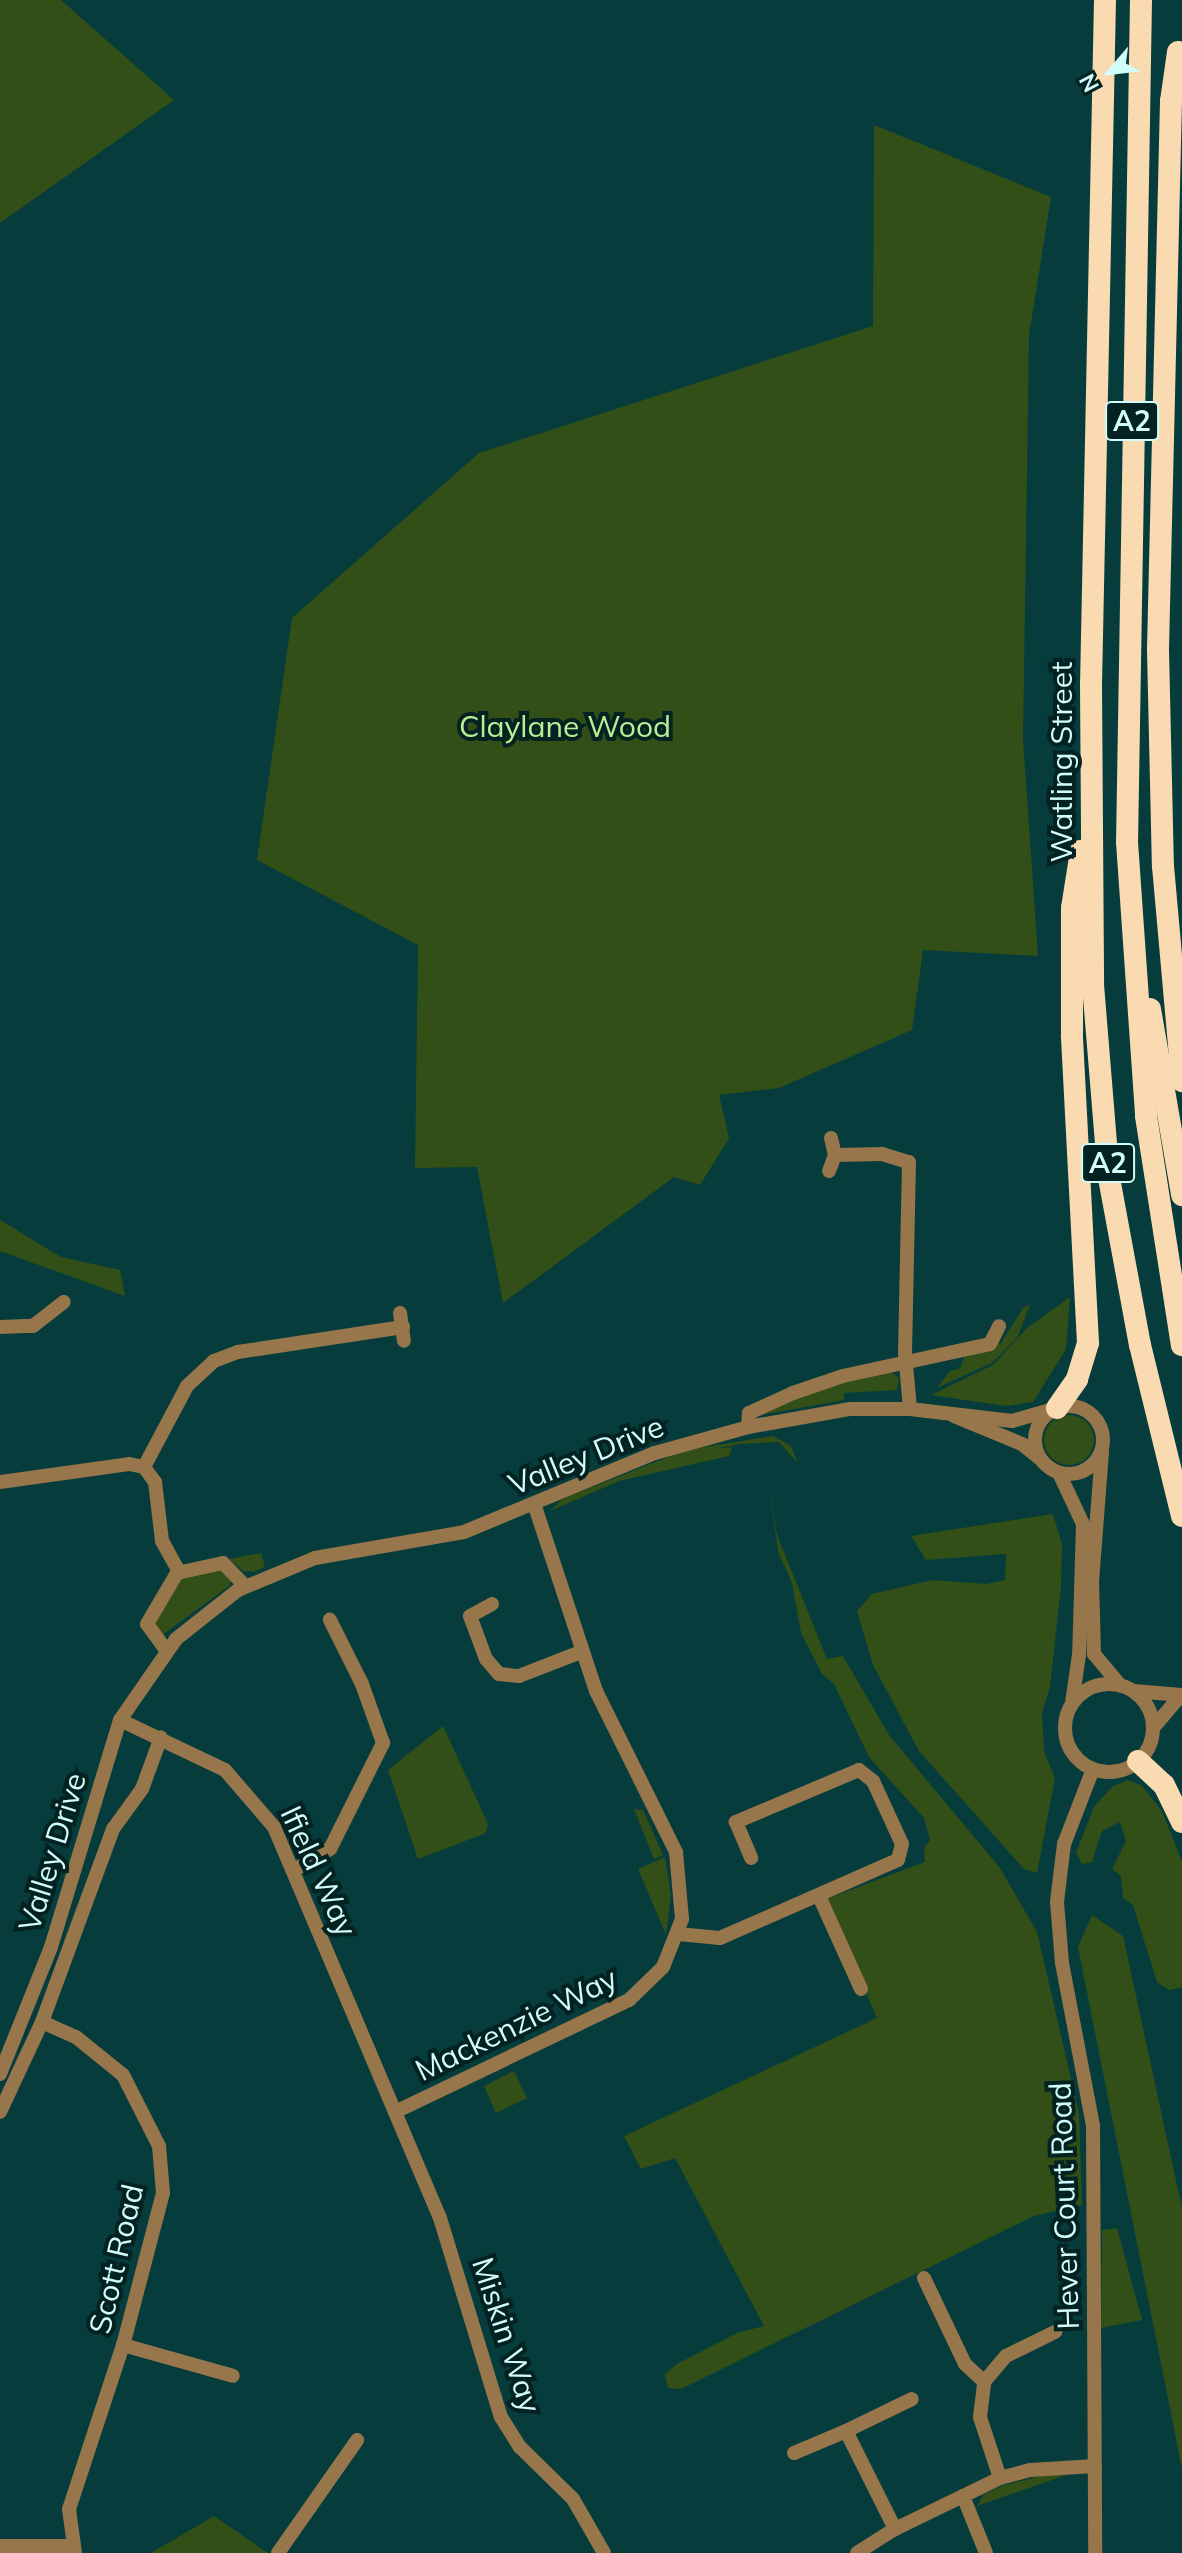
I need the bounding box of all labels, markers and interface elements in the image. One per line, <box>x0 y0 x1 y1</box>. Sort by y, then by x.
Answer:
north arrow <box>1070 32 1150 112</box>
text: N <box>1073 69 1105 97</box>
road number: A2 <box>1104 397 1160 445</box>
street label: Watling Street <box>1043 662 1079 862</box>
park label: Claylane Wood <box>459 708 671 744</box>
road number: A2 <box>1080 1139 1136 1187</box>
street label: Valley Drive <box>503 1408 669 1502</box>
street label: Valley Drive <box>11 1768 93 1936</box>
street label: Ifield Way <box>273 1800 365 1942</box>
street label: Mackenzie Way <box>409 1960 623 2088</box>
street label: Hever Court Road <box>1042 2082 1086 2330</box>
street label: Scott Road <box>81 2181 151 2337</box>
street label: Miskin Way <box>465 2253 549 2417</box>

